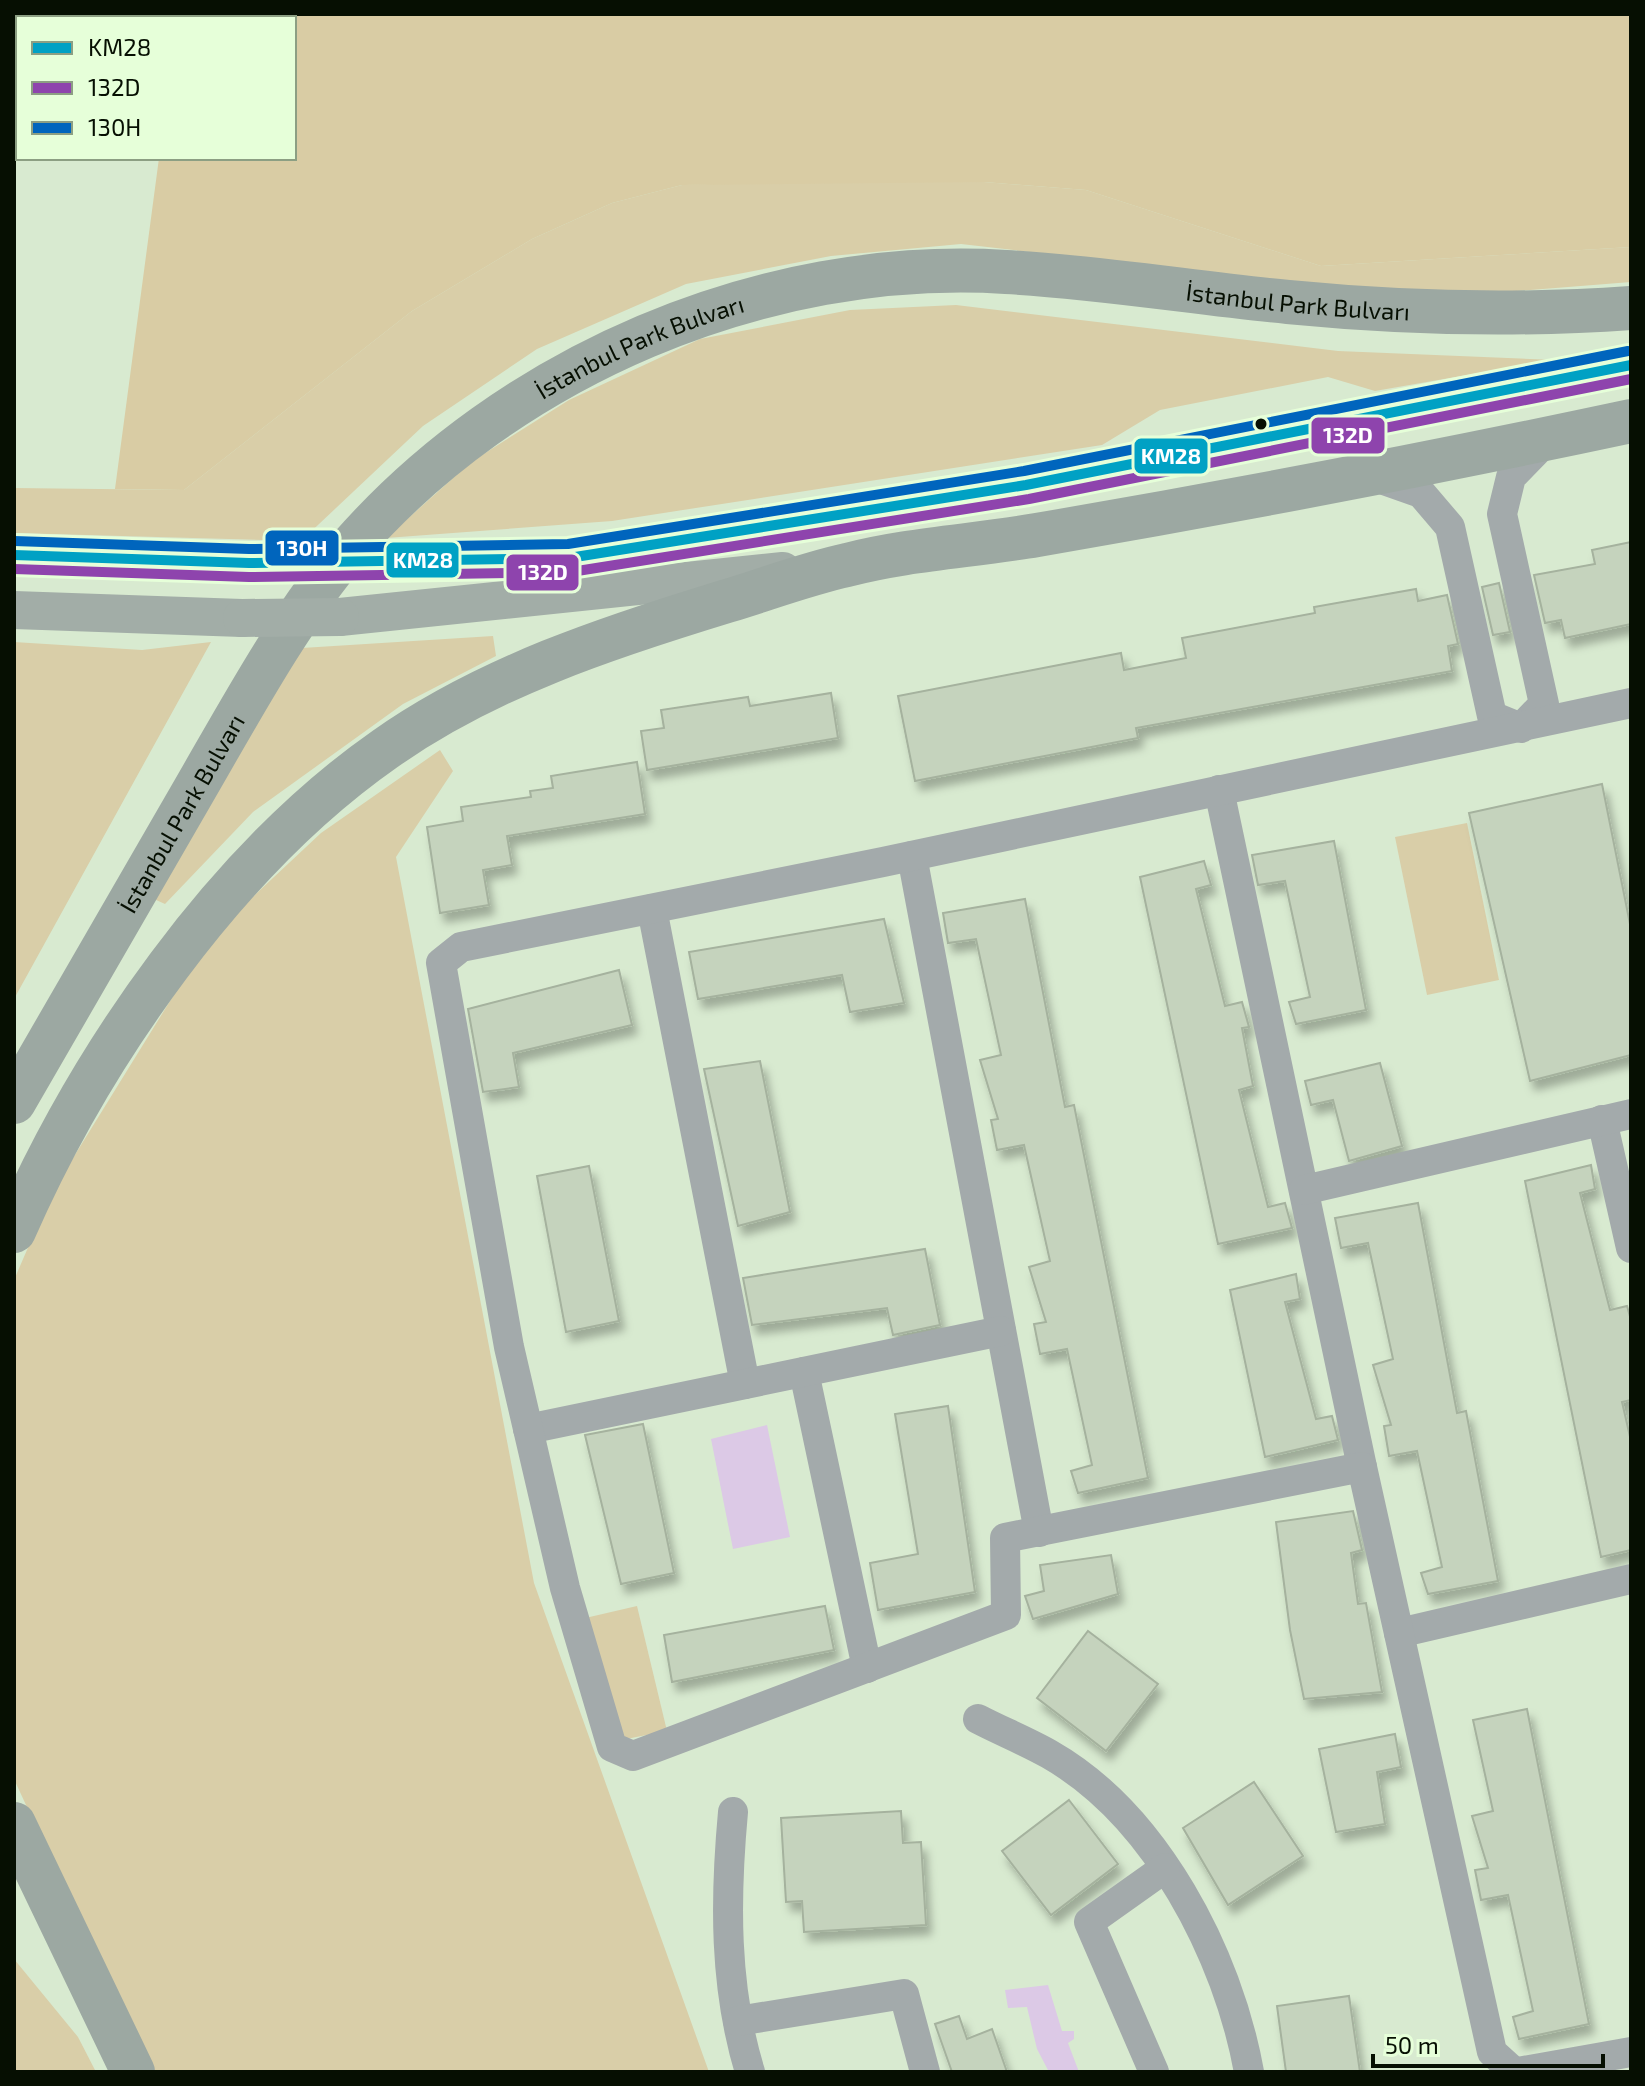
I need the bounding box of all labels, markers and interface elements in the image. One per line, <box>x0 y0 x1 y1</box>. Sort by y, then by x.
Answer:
legend <box>16 16 296 160</box>
text: KM28 <box>88 32 151 61</box>
text: 132D <box>88 72 140 101</box>
text: 130H <box>88 112 141 141</box>
street label: İstanbul Park Bulvarı <box>1184 276 1411 325</box>
street label: İstanbul Park Bulvarı <box>530 288 747 404</box>
unlabelled marker <box>1253 416 1269 432</box>
line badge: 132D <box>1310 416 1386 455</box>
text: 132D <box>1323 421 1373 447</box>
line badge: KM28 <box>1133 437 1209 475</box>
text: KM28 <box>1141 442 1201 468</box>
line badge: 130H <box>264 529 340 567</box>
text: 130H <box>276 534 328 560</box>
line badge: KM28 <box>385 541 460 579</box>
text: KM28 <box>393 546 453 572</box>
line badge: 132D <box>505 553 580 592</box>
text: 132D <box>518 558 568 584</box>
street label: İstanbul Park Bulvarı <box>112 708 250 917</box>
scale bar <box>1373 2018 1603 2068</box>
text: 50 m <box>1385 2030 1439 2059</box>

